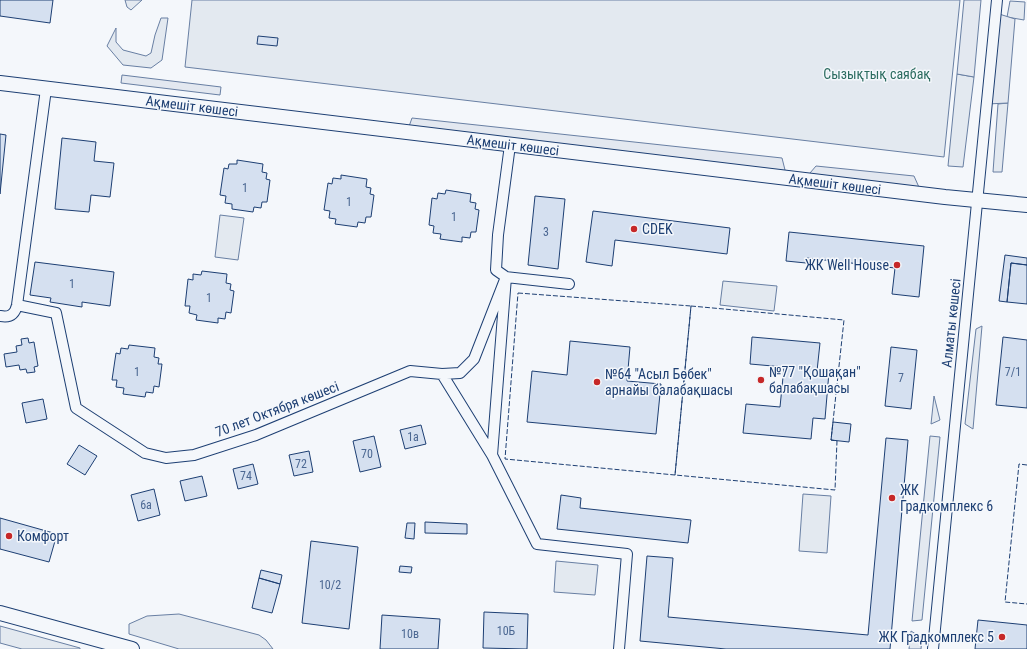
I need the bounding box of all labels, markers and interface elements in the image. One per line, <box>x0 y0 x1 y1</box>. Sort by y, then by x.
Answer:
park label: Сызықтық саябақ <box>823 66 931 82</box>
street label: Ақмешіт көшесі <box>145 92 239 120</box>
street label: Ақмешіт көшесі <box>466 131 560 159</box>
street label: Ақмешіт көшесі <box>788 170 882 198</box>
house number: 1 <box>242 181 248 195</box>
house number: 1 <box>346 195 352 209</box>
house number: 1 <box>451 210 457 224</box>
place label: CDEK <box>642 221 673 237</box>
marker: CDEK <box>629 224 639 234</box>
house number: 3 <box>543 225 549 239</box>
place label: ЖК Well House <box>805 257 889 273</box>
marker: ЖК Well House <box>892 260 902 270</box>
house number: 1 <box>69 277 75 291</box>
street label: Алматы көшесі <box>938 278 964 368</box>
house number: 1 <box>206 291 212 305</box>
place label: №77 "Қошақан" балабақшасы <box>769 364 861 396</box>
house number: 1 <box>134 365 140 379</box>
house number: 7/1 <box>1005 365 1021 379</box>
place label: №64 "Асыл Бөбек" арнайы балабақшасы <box>605 366 733 398</box>
house number: 7 <box>898 371 904 385</box>
marker: №77 "Қошақан" балабақшасы <box>756 375 766 385</box>
marker: №64 "Асыл Бөбек" арнайы балабақшасы <box>592 377 602 387</box>
street label: 70 лет Октября көшесі <box>213 378 341 440</box>
house number: 1а <box>407 430 419 444</box>
house number: 70 <box>361 447 373 461</box>
house number: 72 <box>295 457 307 471</box>
house number: 74 <box>240 469 252 483</box>
place label: ЖК Градкомплекс 6 <box>900 482 993 514</box>
marker: ЖК Градкомплекс 6 <box>887 493 897 503</box>
house number: 6а <box>140 498 152 512</box>
place label: Комфорт <box>17 528 69 544</box>
marker: Комфорт <box>4 531 14 541</box>
house number: 10/2 <box>319 578 341 592</box>
house number: 10Б <box>497 624 516 638</box>
house number: 10в <box>401 627 419 641</box>
place label: ЖК Градкомплекс 5 <box>879 629 994 645</box>
marker: ЖК Градкомплекс 5 <box>997 632 1007 642</box>

